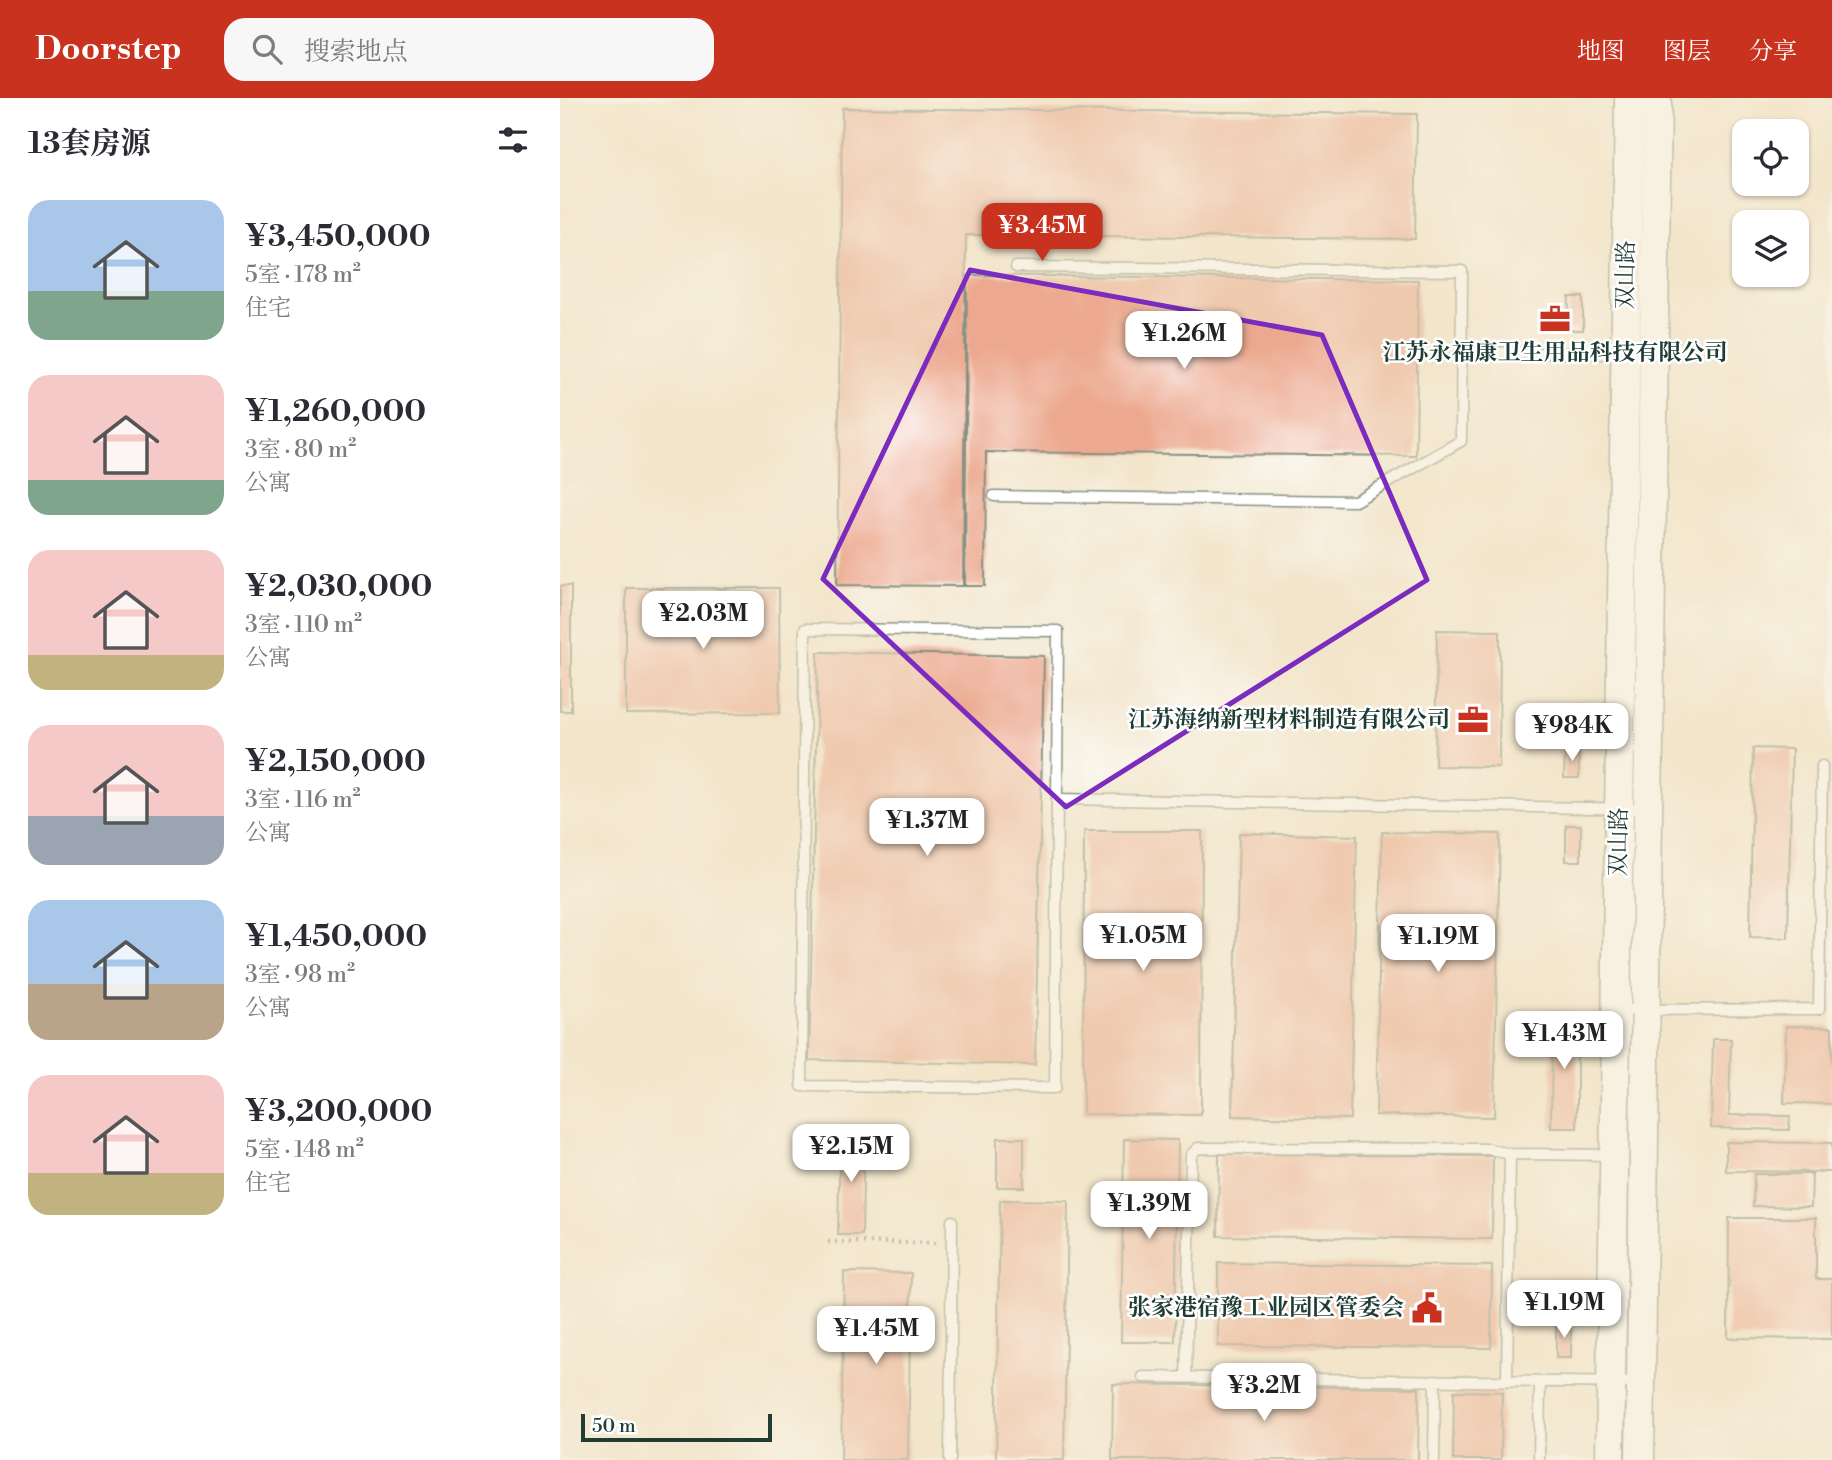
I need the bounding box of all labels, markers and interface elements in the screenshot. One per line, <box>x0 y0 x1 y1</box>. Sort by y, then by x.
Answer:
search box <box>224 18 714 81</box>
text: Doorstep <box>35 29 182 70</box>
icon: search <box>248 30 286 68</box>
text: 搜索地点 <box>304 36 408 68</box>
text: 地图 <box>1577 37 1625 67</box>
text: 图层 <box>1663 37 1711 67</box>
text: 分享 <box>1749 37 1797 67</box>
map controls <box>1732 119 1809 287</box>
button: locate <box>1732 119 1809 196</box>
icon: filters <box>494 121 532 159</box>
text: 13套房源 <box>28 125 150 163</box>
pin: ¥3.45M <box>985 204 1099 263</box>
button: layers <box>1732 210 1809 287</box>
text: ¥3.45M <box>998 212 1086 240</box>
text: ¥3,450,000 <box>245 218 430 256</box>
icon: home <box>84 228 168 312</box>
street label: 双山路 <box>1611 240 1641 310</box>
text: 5室 · 178 m² <box>245 261 361 289</box>
text: 住宅 <box>245 294 291 322</box>
office icon: 江苏永福康卫生用品科技有限公司 <box>1538 302 1572 336</box>
pin: ¥1.26M <box>1127 312 1241 371</box>
text: ¥1.26M <box>1141 320 1227 348</box>
place label: 江苏永福康卫生用品科技有限公司 <box>1383 339 1728 367</box>
text: ¥1,260,000 <box>245 393 426 431</box>
icon: home <box>84 403 168 487</box>
text: 3室 · 80 m² <box>245 436 356 464</box>
text: 公寓 <box>245 469 291 497</box>
text: ¥2,030,000 <box>245 568 432 606</box>
icon: home <box>84 578 168 662</box>
pin: ¥2.03M <box>646 592 760 651</box>
text: ¥2.03M <box>658 600 748 628</box>
text: 3室 · 110 m² <box>245 611 362 639</box>
text: 公寓 <box>245 644 291 672</box>
office icon: 江苏海纳新型材料制造有限公司 <box>1456 703 1490 737</box>
pin: ¥984K <box>1523 704 1621 763</box>
place label: 江苏海纳新型材料制造有限公司 <box>1128 706 1450 734</box>
text: ¥984K <box>1531 712 1613 740</box>
text: ¥2,150,000 <box>245 743 426 781</box>
icon: home <box>84 753 168 837</box>
text: 3室 · 116 m² <box>245 786 361 814</box>
pin: ¥1.37M <box>870 798 984 858</box>
text: ¥1.37M <box>885 807 969 835</box>
street label: 双山路 <box>1604 807 1634 877</box>
text: 公寓 <box>245 819 291 847</box>
pin: ¥1.05M <box>1086 914 1200 973</box>
pin: ¥1.19M <box>1381 914 1495 974</box>
text: ¥1,450,000 <box>245 918 427 956</box>
text: ¥1.05M <box>1099 922 1187 950</box>
text: ¥1.19M <box>1397 923 1479 951</box>
icon: home <box>84 928 168 1012</box>
text: 3室 · 98 m² <box>245 961 355 989</box>
text: 公寓 <box>245 994 291 1022</box>
pin: ¥1.43M <box>1507 1012 1621 1071</box>
text: ¥1.43M <box>1521 1020 1607 1048</box>
text: ¥3,200,000 <box>245 1093 432 1131</box>
icon: home <box>84 1103 168 1187</box>
pin: ¥2.15M <box>794 1124 908 1184</box>
text: ¥2.15M <box>808 1133 894 1161</box>
text: 5室 · 148 m² <box>245 1136 364 1164</box>
text: 住宅 <box>245 1169 291 1197</box>
pin: ¥1.39M <box>1092 1182 1206 1241</box>
text: ¥1.39M <box>1107 1190 1191 1218</box>
pin: ¥1.19M <box>1507 1280 1621 1340</box>
text: ¥1.19M <box>1523 1289 1605 1317</box>
public building icon: 张家港宿豫工业园区管委会 <box>1410 1291 1444 1325</box>
place label: 张家港宿豫工业园区管委会 <box>1128 1294 1404 1322</box>
pin: ¥1.45M <box>819 1306 933 1366</box>
text: ¥1.45M <box>833 1315 919 1343</box>
pin: ¥3.2M <box>1215 1364 1313 1423</box>
text: ¥3.2M <box>1227 1372 1301 1400</box>
scale bar <box>581 1411 772 1443</box>
text: 50 m <box>592 1414 636 1438</box>

